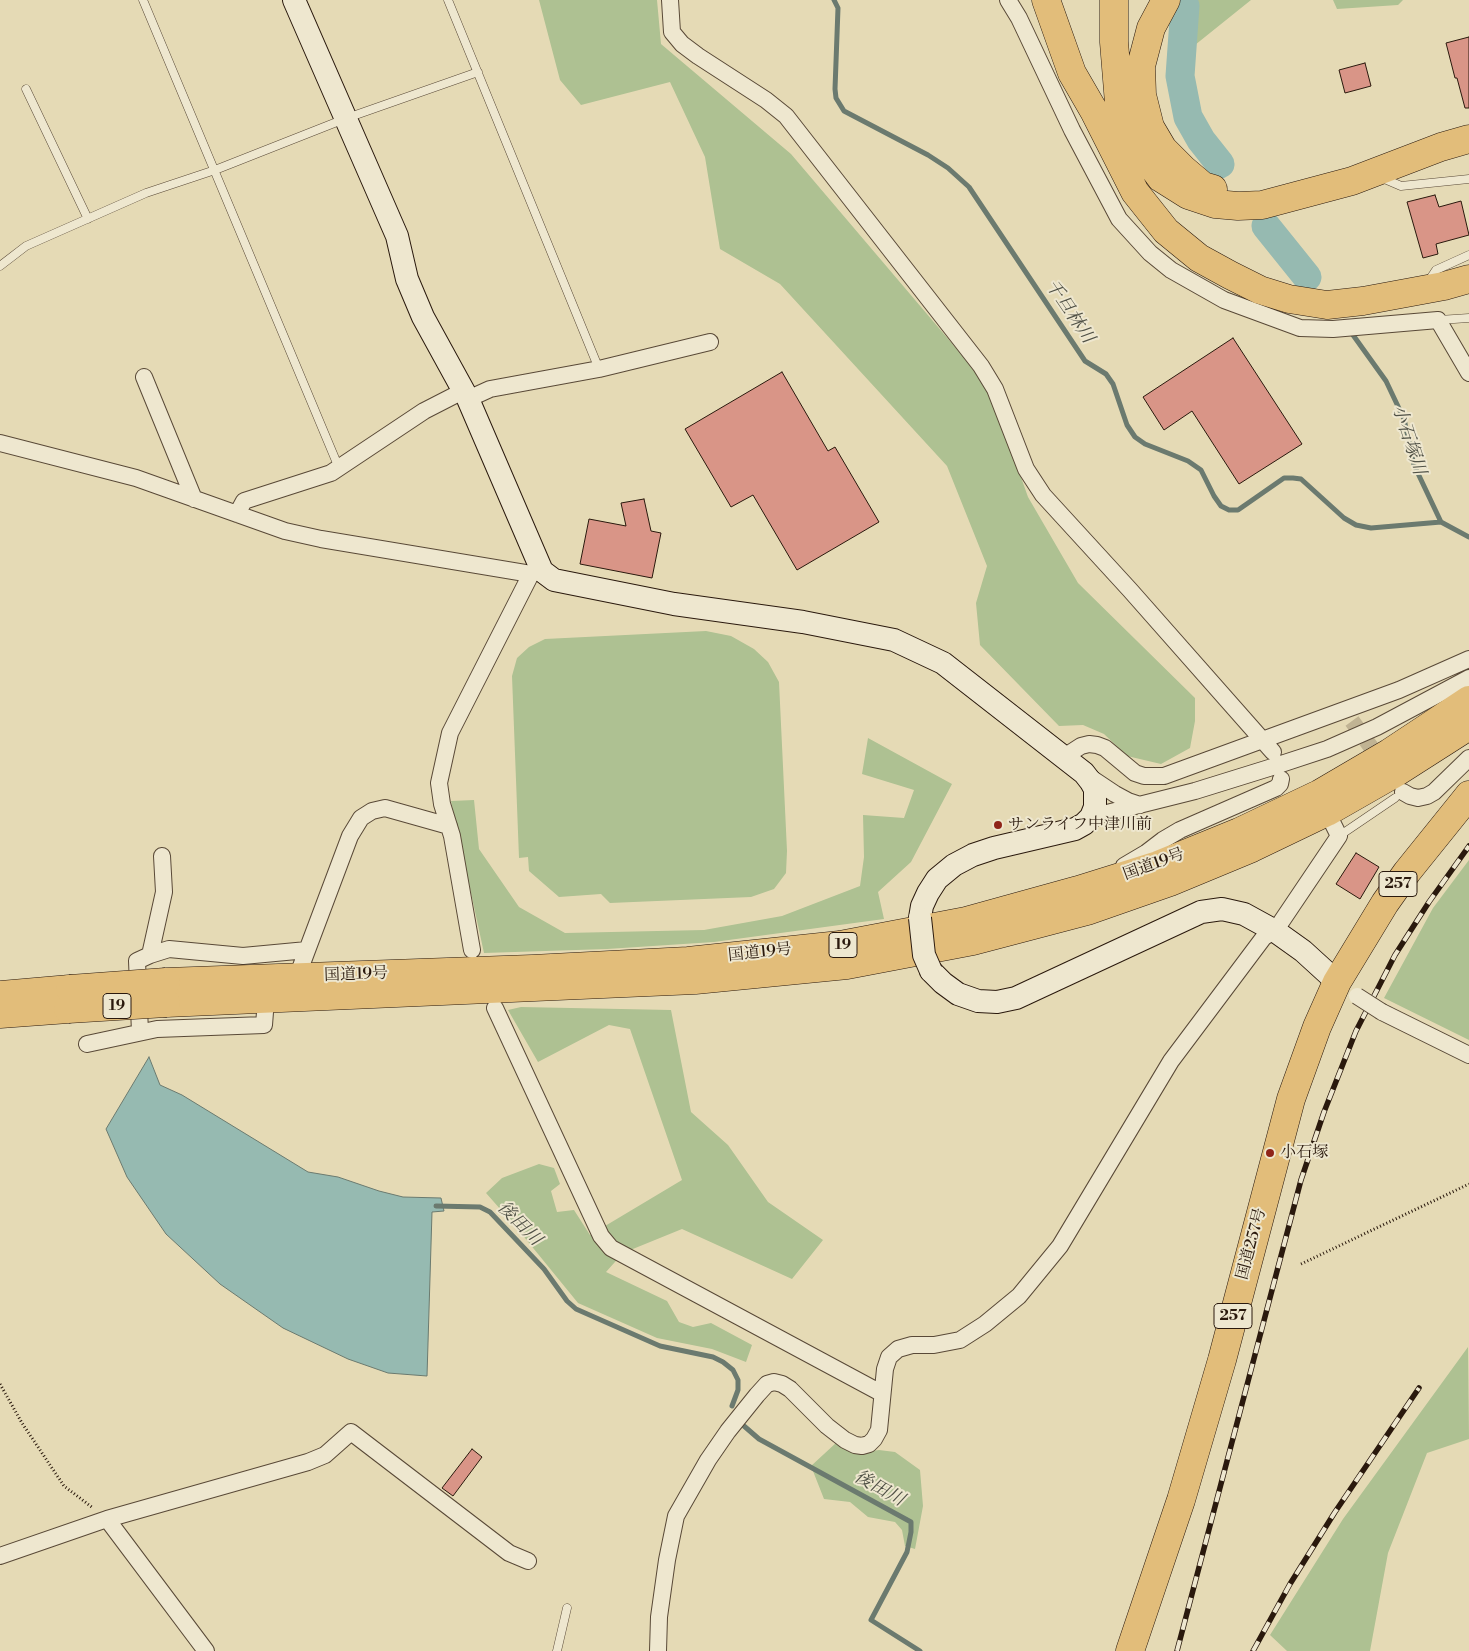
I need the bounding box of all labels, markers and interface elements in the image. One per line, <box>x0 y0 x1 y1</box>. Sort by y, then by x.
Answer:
water label: 千旦林川 <box>1040 276 1098 348</box>
water label: 小石塚川 <box>1387 402 1429 478</box>
place label: サンライフ中津川前 <box>1008 815 1152 835</box>
marker: サンライフ中津川前 <box>992 819 1004 831</box>
street label: 国道19号 <box>1121 845 1187 885</box>
road number: 257 <box>1379 872 1417 896</box>
road number: 19 <box>829 932 857 958</box>
street label: 国道19号 <box>727 940 793 966</box>
street label: 国道19号 <box>324 964 388 986</box>
road number: 19 <box>103 994 131 1018</box>
place label: 小石塚 <box>1280 1143 1328 1163</box>
marker: 小石塚 <box>1264 1147 1276 1159</box>
water label: 後田川 <box>492 1197 546 1251</box>
street label: 国道257号 <box>1233 1206 1271 1282</box>
road number: 257 <box>1214 1304 1252 1328</box>
water label: 後田川 <box>850 1466 908 1512</box>

